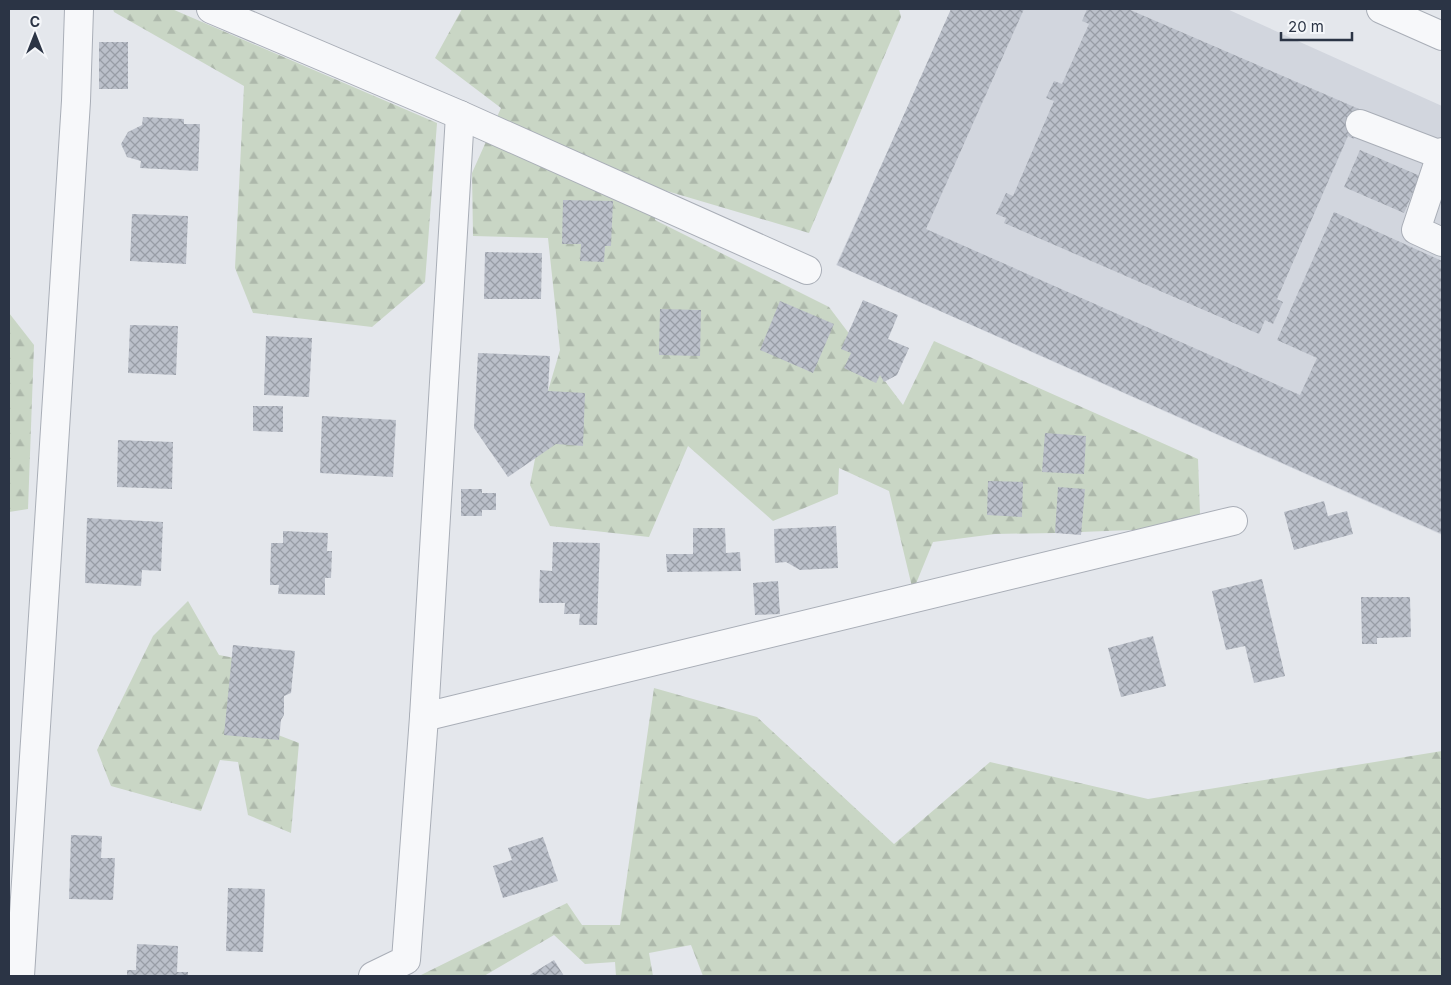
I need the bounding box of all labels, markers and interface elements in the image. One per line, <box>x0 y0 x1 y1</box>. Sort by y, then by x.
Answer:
north arrow <box>10 10 60 60</box>
scale bar <box>1281 10 1352 42</box>
text: С <box>30 13 40 30</box>
text: 20 m <box>1288 17 1324 36</box>

